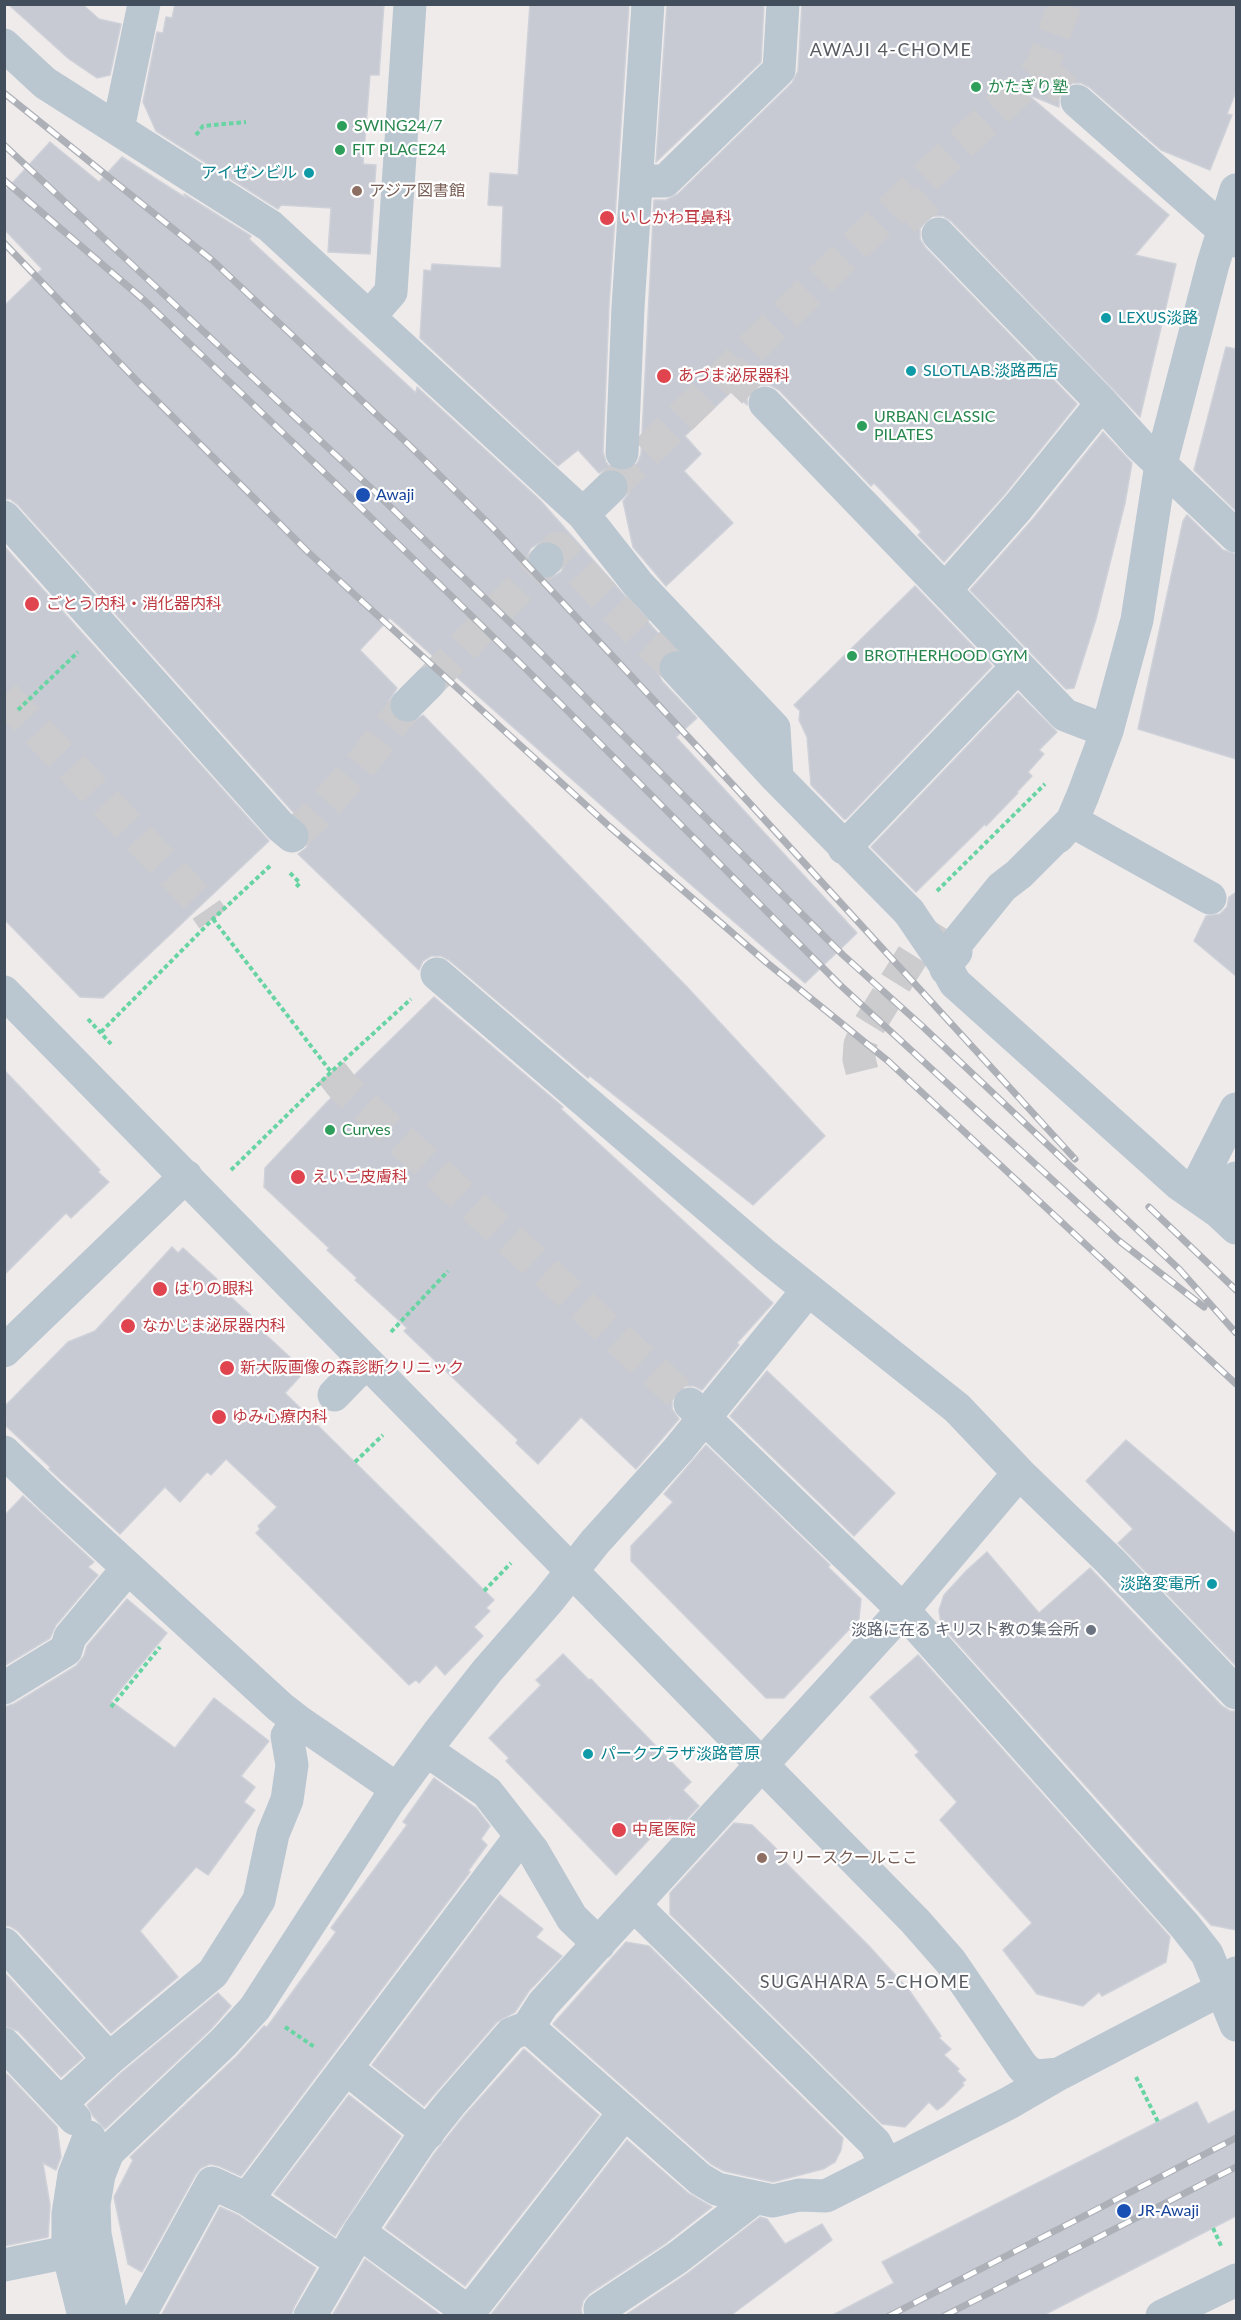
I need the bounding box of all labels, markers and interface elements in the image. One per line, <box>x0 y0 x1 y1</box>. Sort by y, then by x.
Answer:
district label: AWAJI 4-CHOME <box>810 39 972 61</box>
place label: かたぎり塾 <box>988 77 1068 97</box>
marker: かたぎり塾 <box>969 80 983 94</box>
place label: SWING24/7 <box>354 116 443 136</box>
marker: SWING24/7 <box>335 119 349 133</box>
place label: FIT PLACE24 <box>352 140 446 160</box>
marker: FIT PLACE24 <box>333 143 347 157</box>
place label: アイゼンビル <box>201 163 297 183</box>
marker: アイゼンビル <box>302 166 316 180</box>
place label: アジア図書館 <box>369 181 465 201</box>
marker: アジア図書館 <box>350 184 364 198</box>
place label: いしかわ耳鼻科 <box>620 208 732 228</box>
marker: いしかわ耳鼻科 <box>598 209 616 227</box>
place label: LEXUS淡路 <box>1118 308 1198 328</box>
marker: LEXUS淡路 <box>1099 311 1113 325</box>
place label: SLOTLAB.淡路西店 <box>923 361 1058 381</box>
marker: SLOTLAB.淡路西店 <box>904 364 918 378</box>
place label: あづま泌尿器科 <box>678 366 790 386</box>
marker: あづま泌尿器科 <box>655 367 673 385</box>
place label: URBAN CLASSIC PILATES <box>874 407 995 445</box>
marker: URBAN CLASSIC PILATES <box>855 419 869 433</box>
place label: Awaji <box>376 485 414 505</box>
marker: Awaji <box>354 486 372 504</box>
place label: ごとう内科・消化器内科 <box>46 594 222 614</box>
marker: ごとう内科・消化器内科 <box>23 595 41 613</box>
place label: BROTHERHOOD GYM <box>864 646 1028 666</box>
marker: BROTHERHOOD GYM <box>845 649 859 663</box>
place label: Curves <box>342 1120 391 1140</box>
marker: Curves <box>323 1123 337 1137</box>
place label: えいご皮膚科 <box>312 1167 408 1187</box>
marker: えいご皮膚科 <box>289 1168 307 1186</box>
place label: はりの眼科 <box>174 1279 254 1299</box>
marker: はりの眼科 <box>151 1280 169 1298</box>
place label: なかじま泌尿器内科 <box>142 1316 286 1336</box>
marker: なかじま泌尿器内科 <box>119 1317 137 1335</box>
place label: 新大阪画像の森診断クリニック <box>240 1358 464 1378</box>
marker: 新大阪画像の森診断クリニック <box>218 1359 236 1377</box>
place label: ゆみ心療内科 <box>232 1407 328 1427</box>
marker: ゆみ心療内科 <box>210 1408 228 1426</box>
place label: 淡路変電所 <box>1120 1574 1200 1594</box>
marker: 淡路変電所 <box>1205 1577 1219 1591</box>
place label: 淡路に在る キリスト教の集会所 <box>851 1620 1079 1640</box>
marker: 淡路に在る キリスト教の集会所 <box>1084 1623 1098 1637</box>
place label: パークプラザ淡路菅原 <box>600 1744 760 1764</box>
marker: パークプラザ淡路菅原 <box>581 1747 595 1761</box>
place label: 中尾医院 <box>632 1820 696 1840</box>
marker: 中尾医院 <box>610 1821 628 1839</box>
place label: フリースクールここ <box>774 1848 918 1868</box>
marker: フリースクールここ <box>755 1851 769 1865</box>
district label: SUGAHARA 5-CHOME <box>760 1971 970 1993</box>
place label: JR-Awaji <box>1138 2201 1199 2221</box>
marker: JR-Awaji <box>1115 2202 1133 2220</box>

